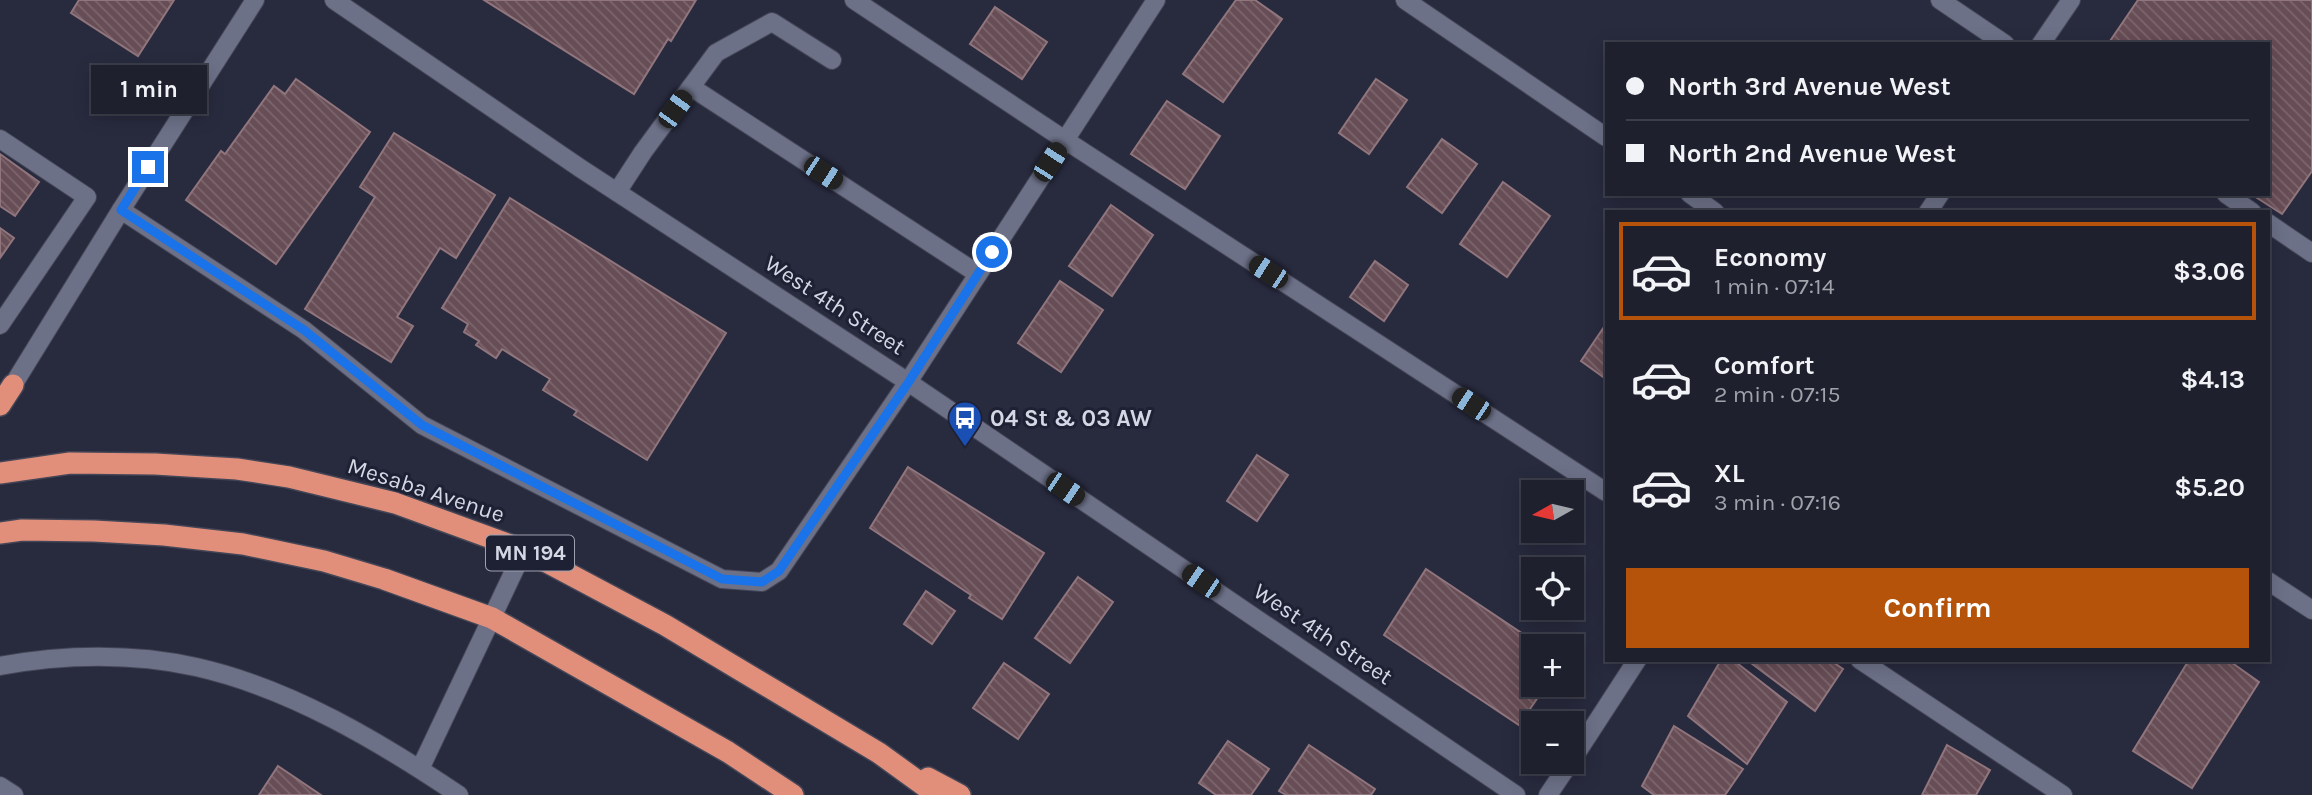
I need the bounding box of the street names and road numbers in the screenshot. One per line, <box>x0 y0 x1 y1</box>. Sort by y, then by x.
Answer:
street label: West 4th Street <box>760 250 910 361</box>
street label: Mesaba Avenue <box>344 452 508 528</box>
road number: MN 194 <box>486 536 574 570</box>
street label: West 4th Street <box>1248 578 1398 691</box>

